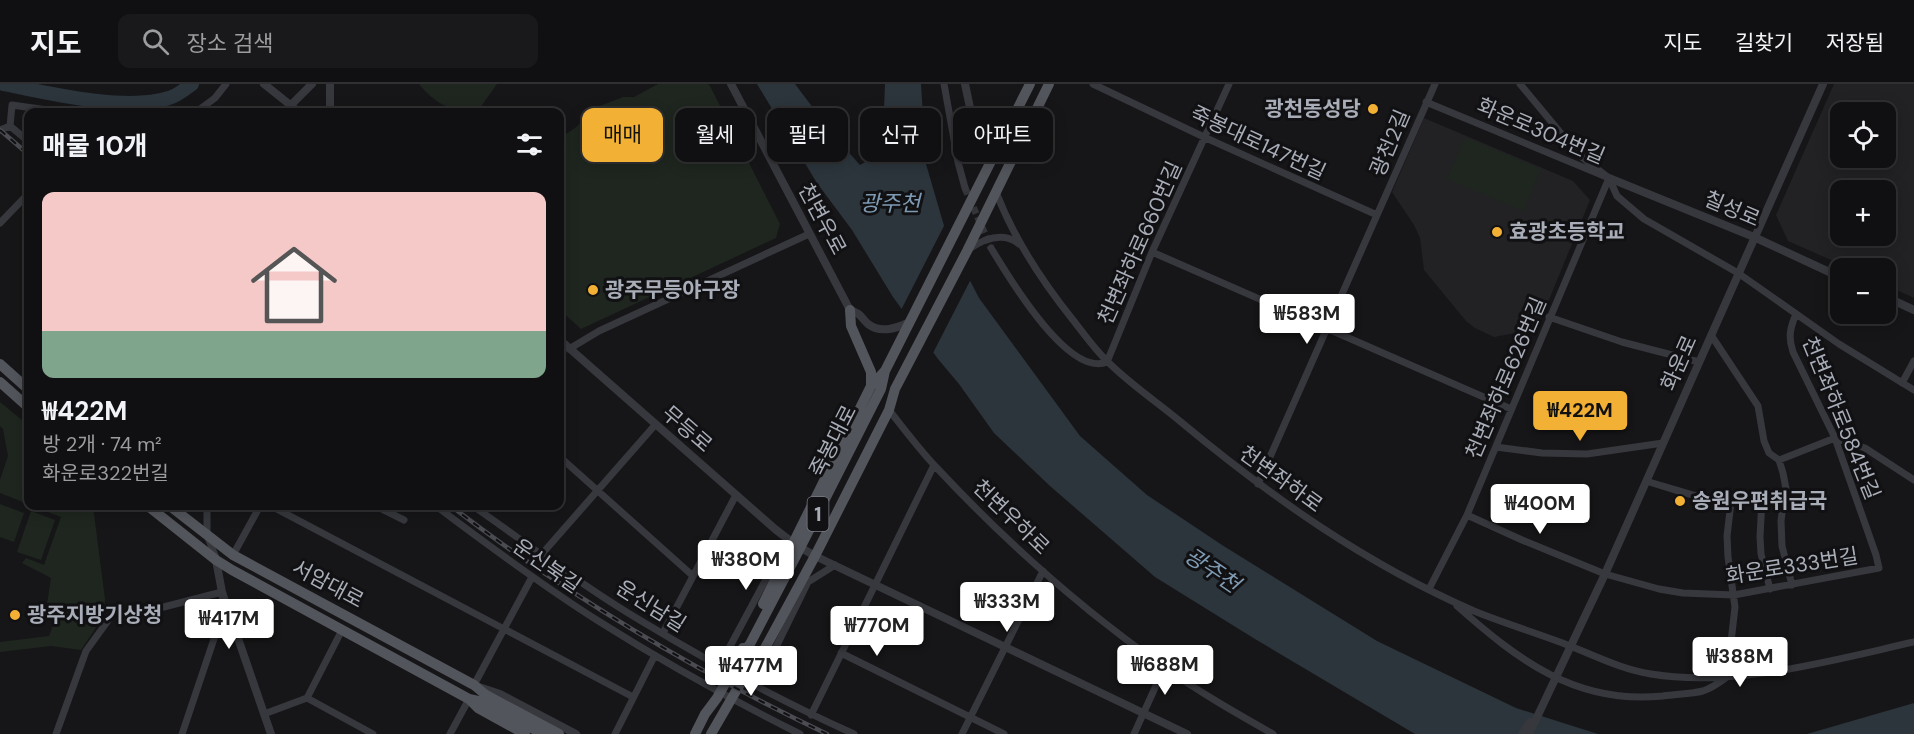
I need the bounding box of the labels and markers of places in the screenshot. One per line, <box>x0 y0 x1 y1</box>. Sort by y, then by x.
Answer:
place label: 광천동성당 <box>1264 95 1361 123</box>
marker: 광천동성당 <box>1366 102 1380 116</box>
place label: 효광초등학교 <box>1509 218 1625 246</box>
marker: 효광초등학교 <box>1490 225 1504 239</box>
place label: 광주무등야구장 <box>605 276 740 304</box>
marker: 광주무등야구장 <box>586 283 600 297</box>
pin: ₩583M <box>1265 294 1349 345</box>
pin: ₩422M <box>1538 391 1622 442</box>
pin: ₩400M <box>1498 484 1582 535</box>
place label: 송원우편취급국 <box>1692 487 1827 515</box>
marker: 송원우편취급국 <box>1673 494 1687 508</box>
pin: ₩380M <box>704 540 788 591</box>
pin: ₩333M <box>965 582 1049 633</box>
pin: ₩417M <box>187 599 271 650</box>
place label: 광주지방기상청 <box>27 601 162 629</box>
pin: ₩770M <box>835 606 919 657</box>
marker: 광주지방기상청 <box>8 608 22 622</box>
pin: ₩388M <box>1698 637 1782 688</box>
pin: ₩688M <box>1123 645 1207 696</box>
pin: ₩477M <box>709 646 793 697</box>

